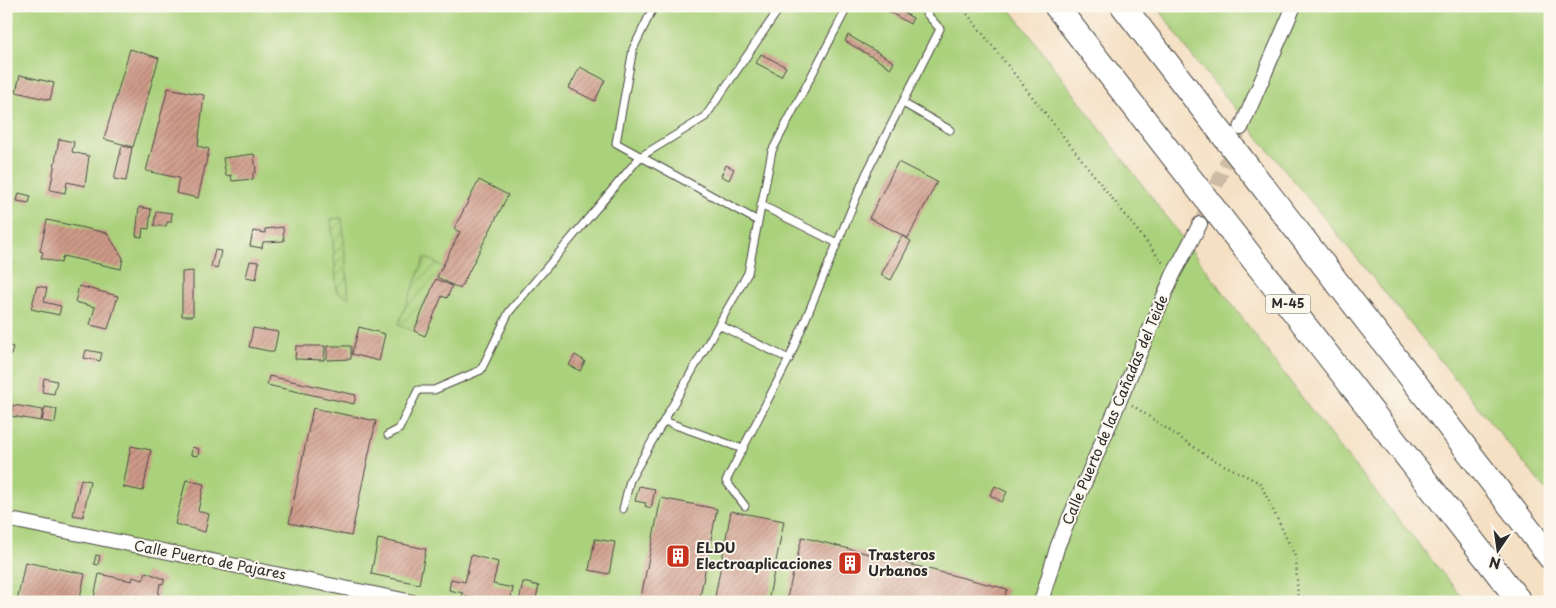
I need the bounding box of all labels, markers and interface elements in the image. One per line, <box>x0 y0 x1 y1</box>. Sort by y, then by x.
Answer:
street label: Calle Puerto de las Cañadas del Teide <box>1056 292 1173 528</box>
road number: M-45 <box>1266 294 1310 314</box>
north arrow <box>1474 526 1524 576</box>
street label: Calle Puerto de Pajares <box>132 534 288 585</box>
place label: ELDU Electroaplicaciones <box>696 537 832 574</box>
building icon: ELDU Electroaplicaciones <box>665 543 691 569</box>
place label: Trasteros Urbanos <box>868 544 935 581</box>
building icon: Trasteros Urbanos <box>837 550 863 576</box>
text: N <box>1487 552 1503 575</box>

